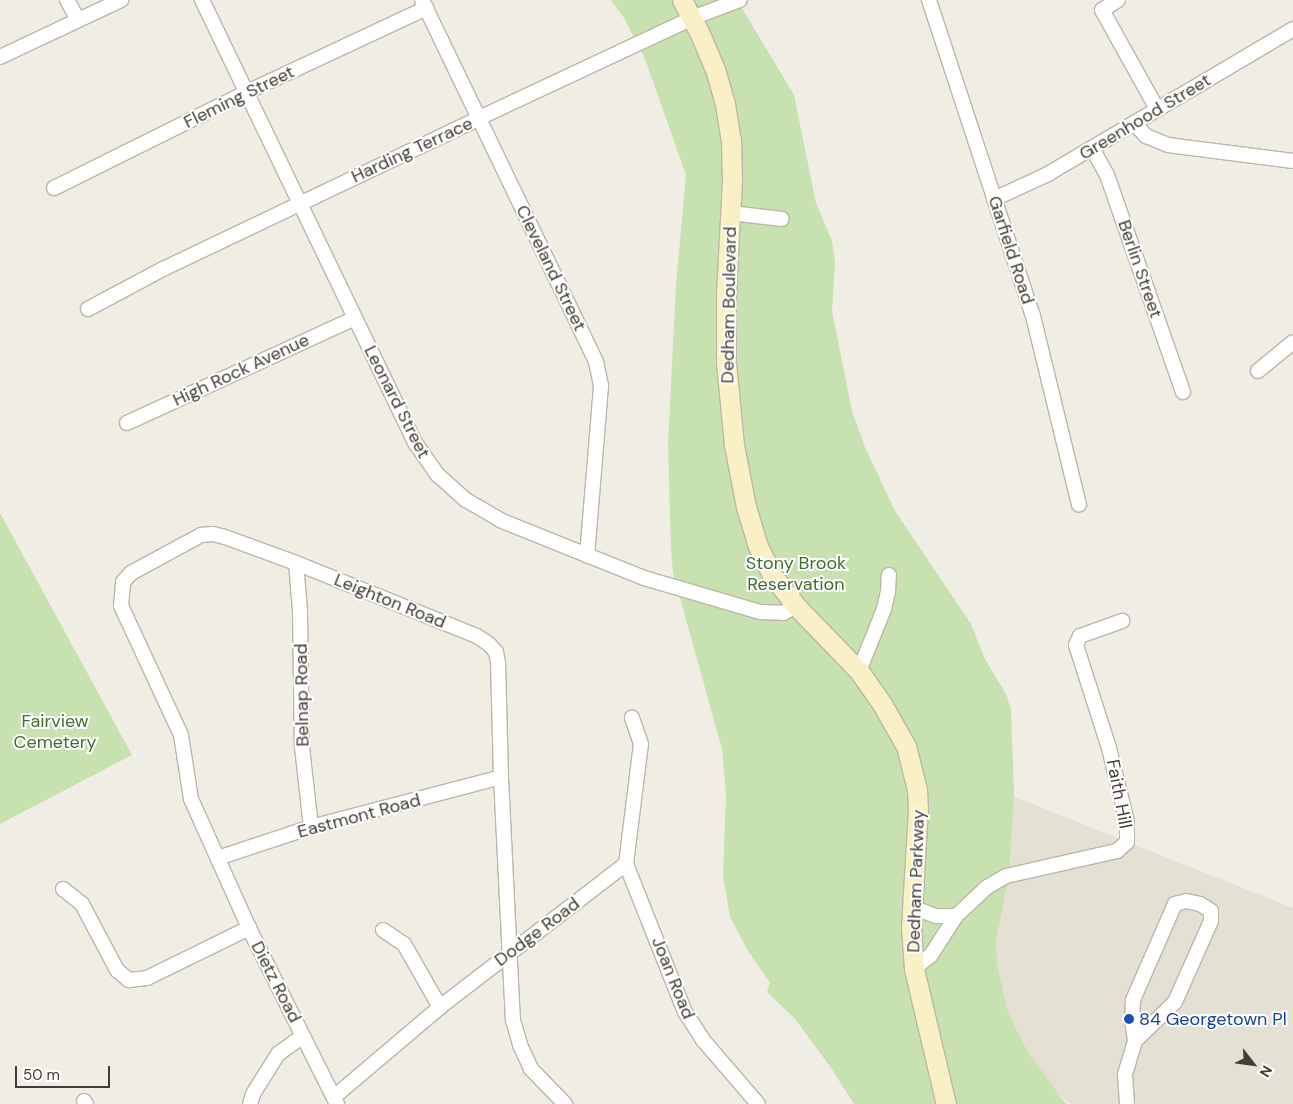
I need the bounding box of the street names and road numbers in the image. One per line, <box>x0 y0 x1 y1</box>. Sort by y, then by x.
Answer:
street label: Fleming Street <box>180 61 298 133</box>
street label: Greenhood Street <box>1075 69 1215 165</box>
street label: Harding Terrace <box>348 112 476 188</box>
street label: Garfield Road <box>983 193 1039 307</box>
street label: Cleveland Street <box>511 202 591 334</box>
street label: Berlin Street <box>1113 217 1167 321</box>
street label: Dedham Boulevard <box>717 226 741 384</box>
street label: High Rock Avenue <box>169 329 313 411</box>
street label: Leonard Street <box>359 342 435 462</box>
street label: Leighton Road <box>331 569 449 633</box>
street label: Belnap Road <box>290 643 314 747</box>
street label: Faith Hill <box>1102 758 1136 830</box>
street label: Eastmont Road <box>295 789 423 843</box>
street label: Dedham Parkway <box>903 809 929 953</box>
street label: Dodge Road <box>490 893 584 971</box>
street label: Joan Road <box>647 934 699 1022</box>
street label: Dietz Road <box>246 938 306 1026</box>

